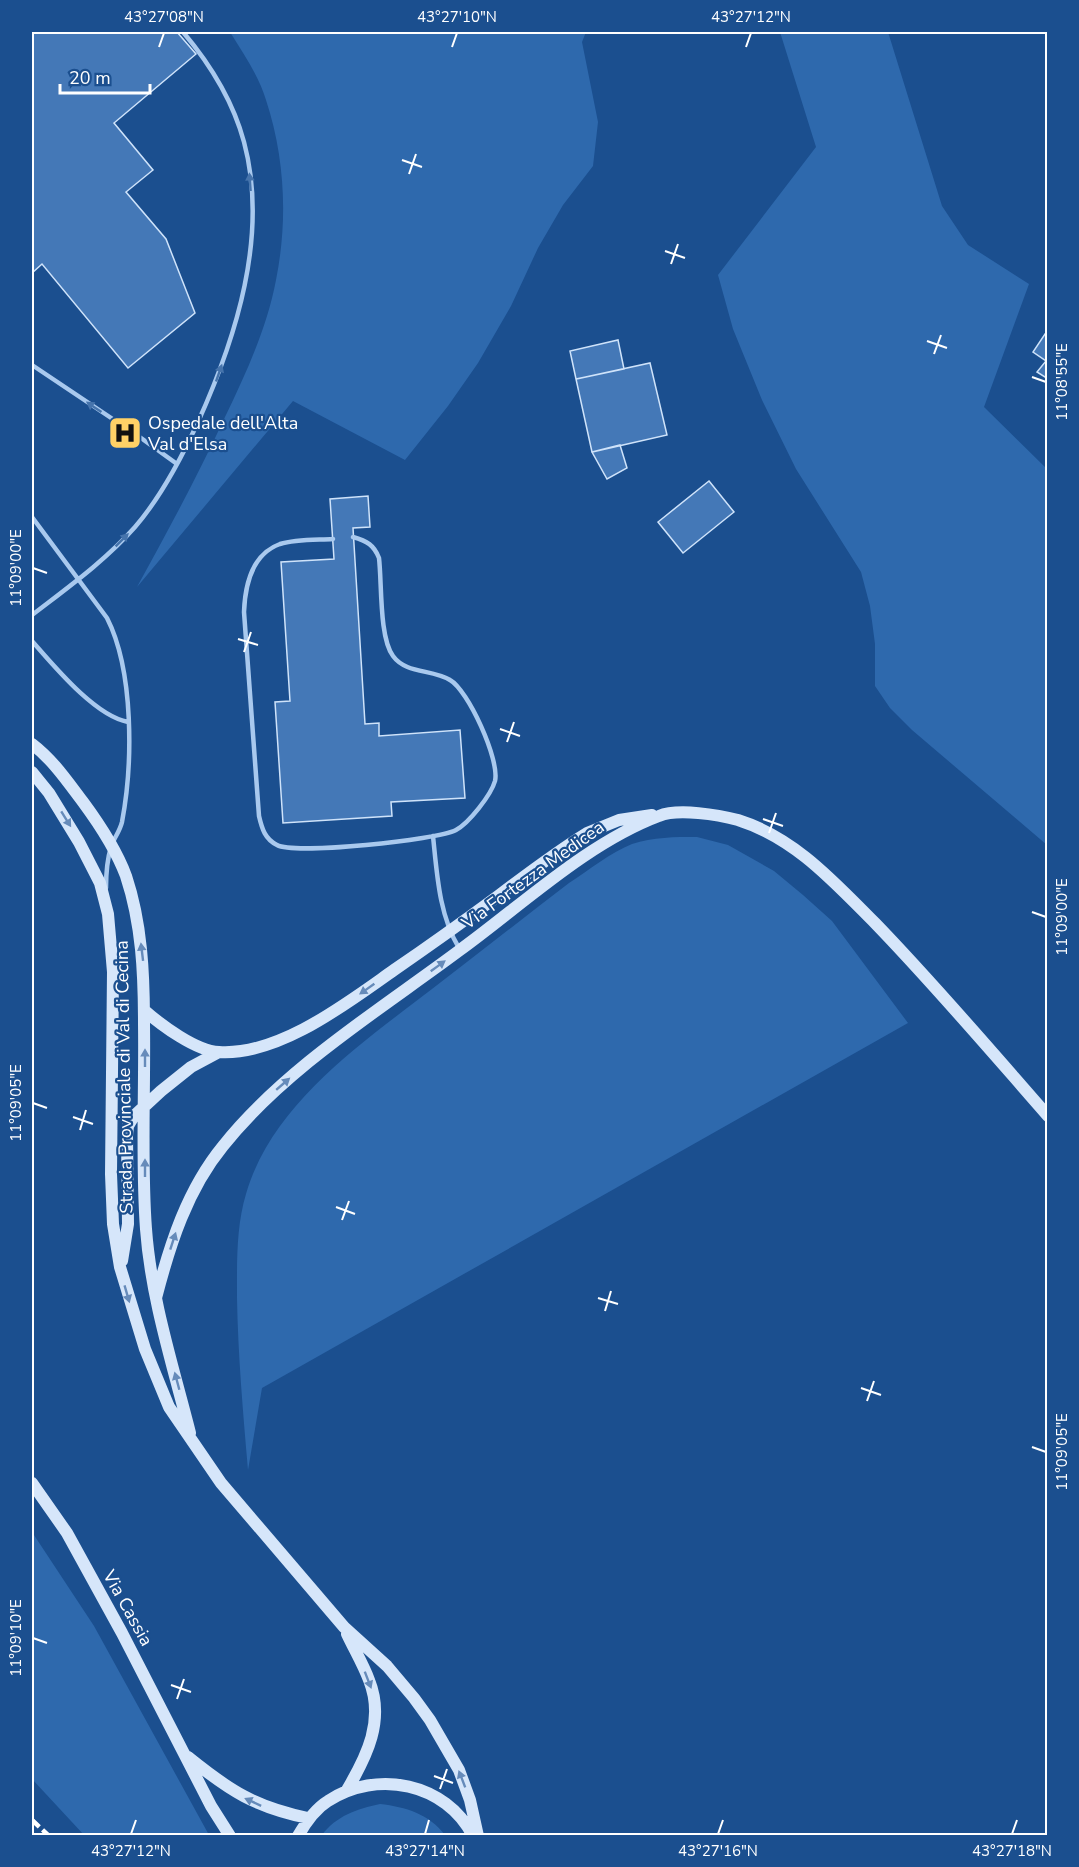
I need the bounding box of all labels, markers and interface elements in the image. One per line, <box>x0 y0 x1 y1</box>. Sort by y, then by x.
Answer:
text: 43°27'08"N <box>124 7 204 27</box>
text: 43°27'10"N <box>417 7 497 27</box>
text: 43°27'12"N <box>711 7 791 27</box>
scale bar <box>60 57 150 95</box>
text: 20 m <box>69 66 111 90</box>
one-way arrow <box>246 172 255 191</box>
text: 11°08'55"E <box>1052 343 1072 421</box>
one-way arrow <box>215 364 225 382</box>
one-way arrow <box>86 401 103 412</box>
place label: Ospedale dell'Alta Val d'Elsa <box>147 411 298 456</box>
hospital icon: Ospedale dell'Alta Val d'Elsa <box>107 415 143 451</box>
text: 11°09'00"E <box>6 529 26 607</box>
one-way arrow <box>114 533 128 547</box>
one-way arrow <box>60 811 71 828</box>
street label: Via Fortezza Medicea <box>456 815 609 935</box>
text: 11°09'00"E <box>1052 878 1072 956</box>
street label: Strada Provinciale di Val di Cecina <box>110 940 138 1214</box>
one-way arrow <box>137 942 147 961</box>
one-way arrow <box>430 960 446 972</box>
one-way arrow <box>359 983 375 995</box>
one-way arrow <box>140 1049 150 1068</box>
text: 11°09'05"E <box>6 1064 26 1142</box>
one-way arrow <box>275 1078 291 1091</box>
one-way arrow <box>140 1159 149 1178</box>
one-way arrow <box>168 1232 178 1250</box>
one-way arrow <box>123 1285 132 1303</box>
one-way arrow <box>171 1372 181 1390</box>
text: 11°09'05"E <box>1052 1413 1072 1491</box>
street label: Via Cassia <box>97 1565 159 1650</box>
text: 11°09'10"E <box>6 1599 26 1677</box>
one-way arrow <box>364 1671 374 1689</box>
one-way arrow <box>457 1770 467 1788</box>
one-way arrow <box>244 1797 261 1806</box>
text: 43°27'12"N <box>91 1841 171 1861</box>
text: 43°27'14"N <box>385 1841 465 1861</box>
text: 43°27'16"N <box>678 1841 758 1861</box>
text: 43°27'18"N <box>972 1841 1052 1861</box>

